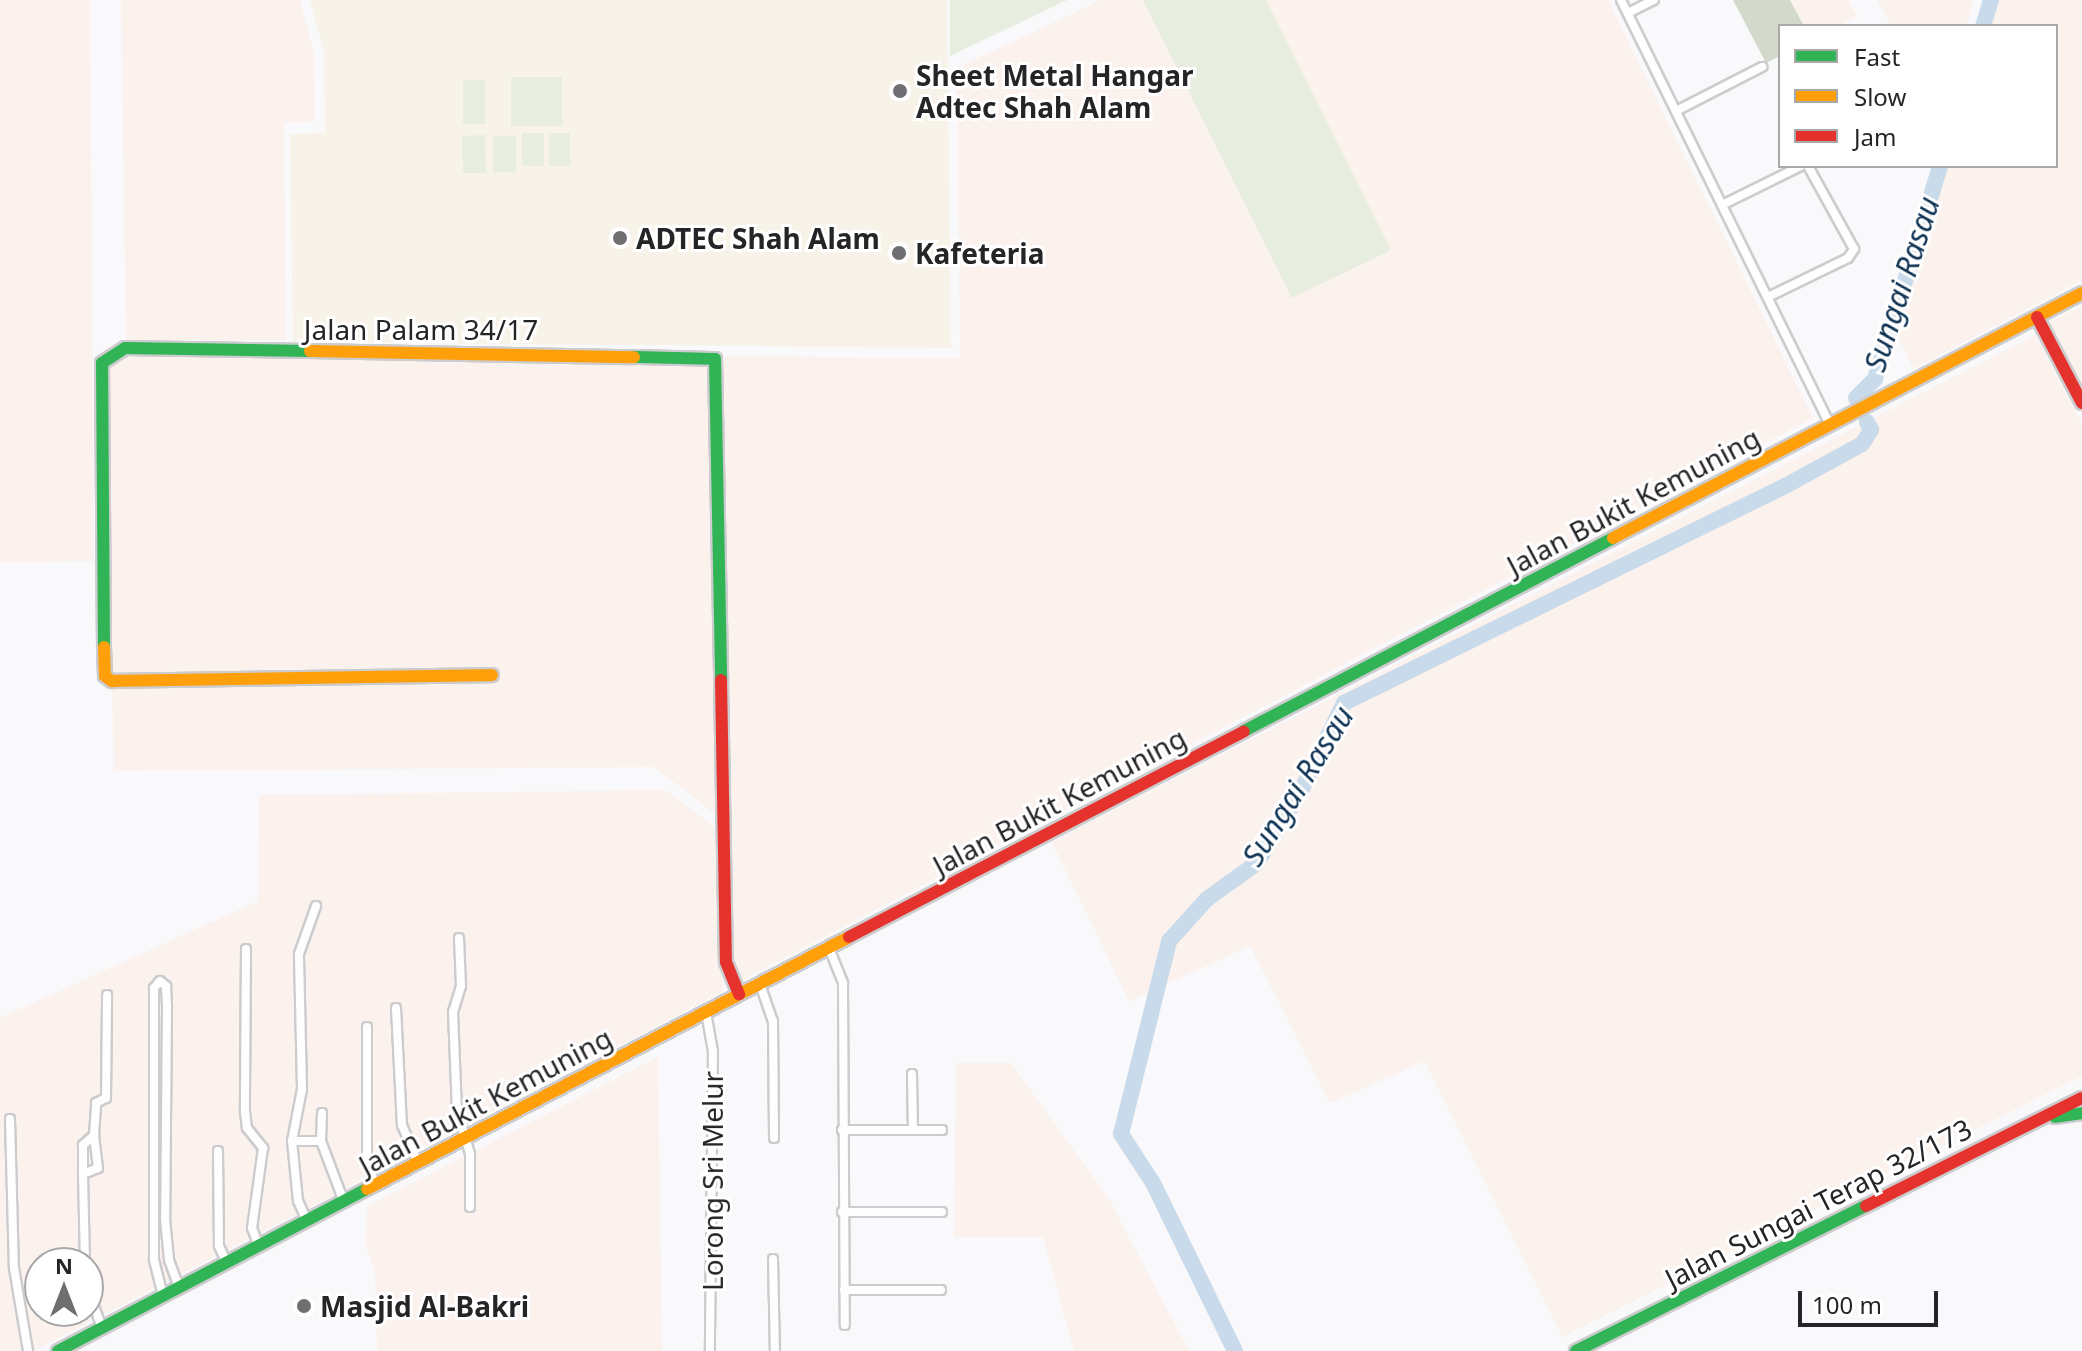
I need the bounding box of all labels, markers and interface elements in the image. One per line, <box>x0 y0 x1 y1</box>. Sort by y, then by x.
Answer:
legend <box>1778 24 2058 168</box>
text: Fast <box>1854 40 1900 73</box>
place label: Sheet Metal Hangar Adtec Shah Alam <box>916 58 1194 124</box>
text: Slow <box>1854 80 1906 113</box>
marker: Sheet Metal Hangar Adtec Shah Alam <box>891 82 909 100</box>
text: Jam <box>1854 120 1896 153</box>
water label: Sungai Rasau <box>1857 192 1947 376</box>
place label: ADTEC Shah Alam <box>636 221 880 255</box>
marker: ADTEC Shah Alam <box>611 229 629 247</box>
place label: Kafeteria <box>915 236 1044 270</box>
marker: Kafeteria <box>890 244 908 262</box>
street label: Jalan Palam 34/17 <box>304 312 538 346</box>
street label: Jalan Bukit Kemuning <box>1501 420 1765 582</box>
water label: Sungai Rasau <box>1235 700 1361 872</box>
street label: Jalan Bukit Kemuning <box>927 720 1191 882</box>
street label: Jalan Bukit Kemuning <box>353 1020 617 1182</box>
street label: Lorong Sri Melur <box>695 1071 729 1291</box>
street label: Jalan Sungai Terap 32/173 <box>1659 1111 1977 1295</box>
north arrow <box>24 1247 104 1327</box>
text: N <box>55 1250 73 1280</box>
scale bar <box>1802 1275 1942 1325</box>
text: 100 m <box>1812 1288 1882 1321</box>
place label: Masjid Al-Bakri <box>320 1289 529 1323</box>
marker: Masjid Al-Bakri <box>295 1297 313 1315</box>

